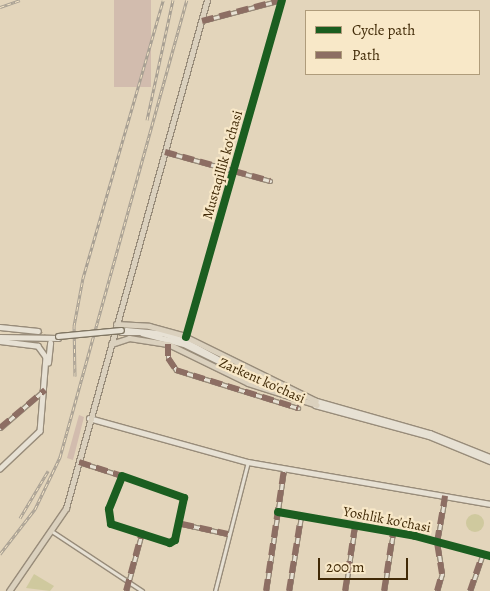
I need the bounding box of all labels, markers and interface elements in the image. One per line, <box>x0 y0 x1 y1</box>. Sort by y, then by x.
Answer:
legend <box>305 10 480 75</box>
text: Cycle path <box>352 20 415 40</box>
text: Path <box>352 45 380 65</box>
street label: Mustaqillik ko'chasi <box>199 109 247 221</box>
street label: Zarkent ko'chasi <box>216 354 308 408</box>
street label: Yoshlik ko'chasi <box>342 503 432 537</box>
scale bar <box>320 548 410 580</box>
text: 200 m <box>326 557 365 577</box>

